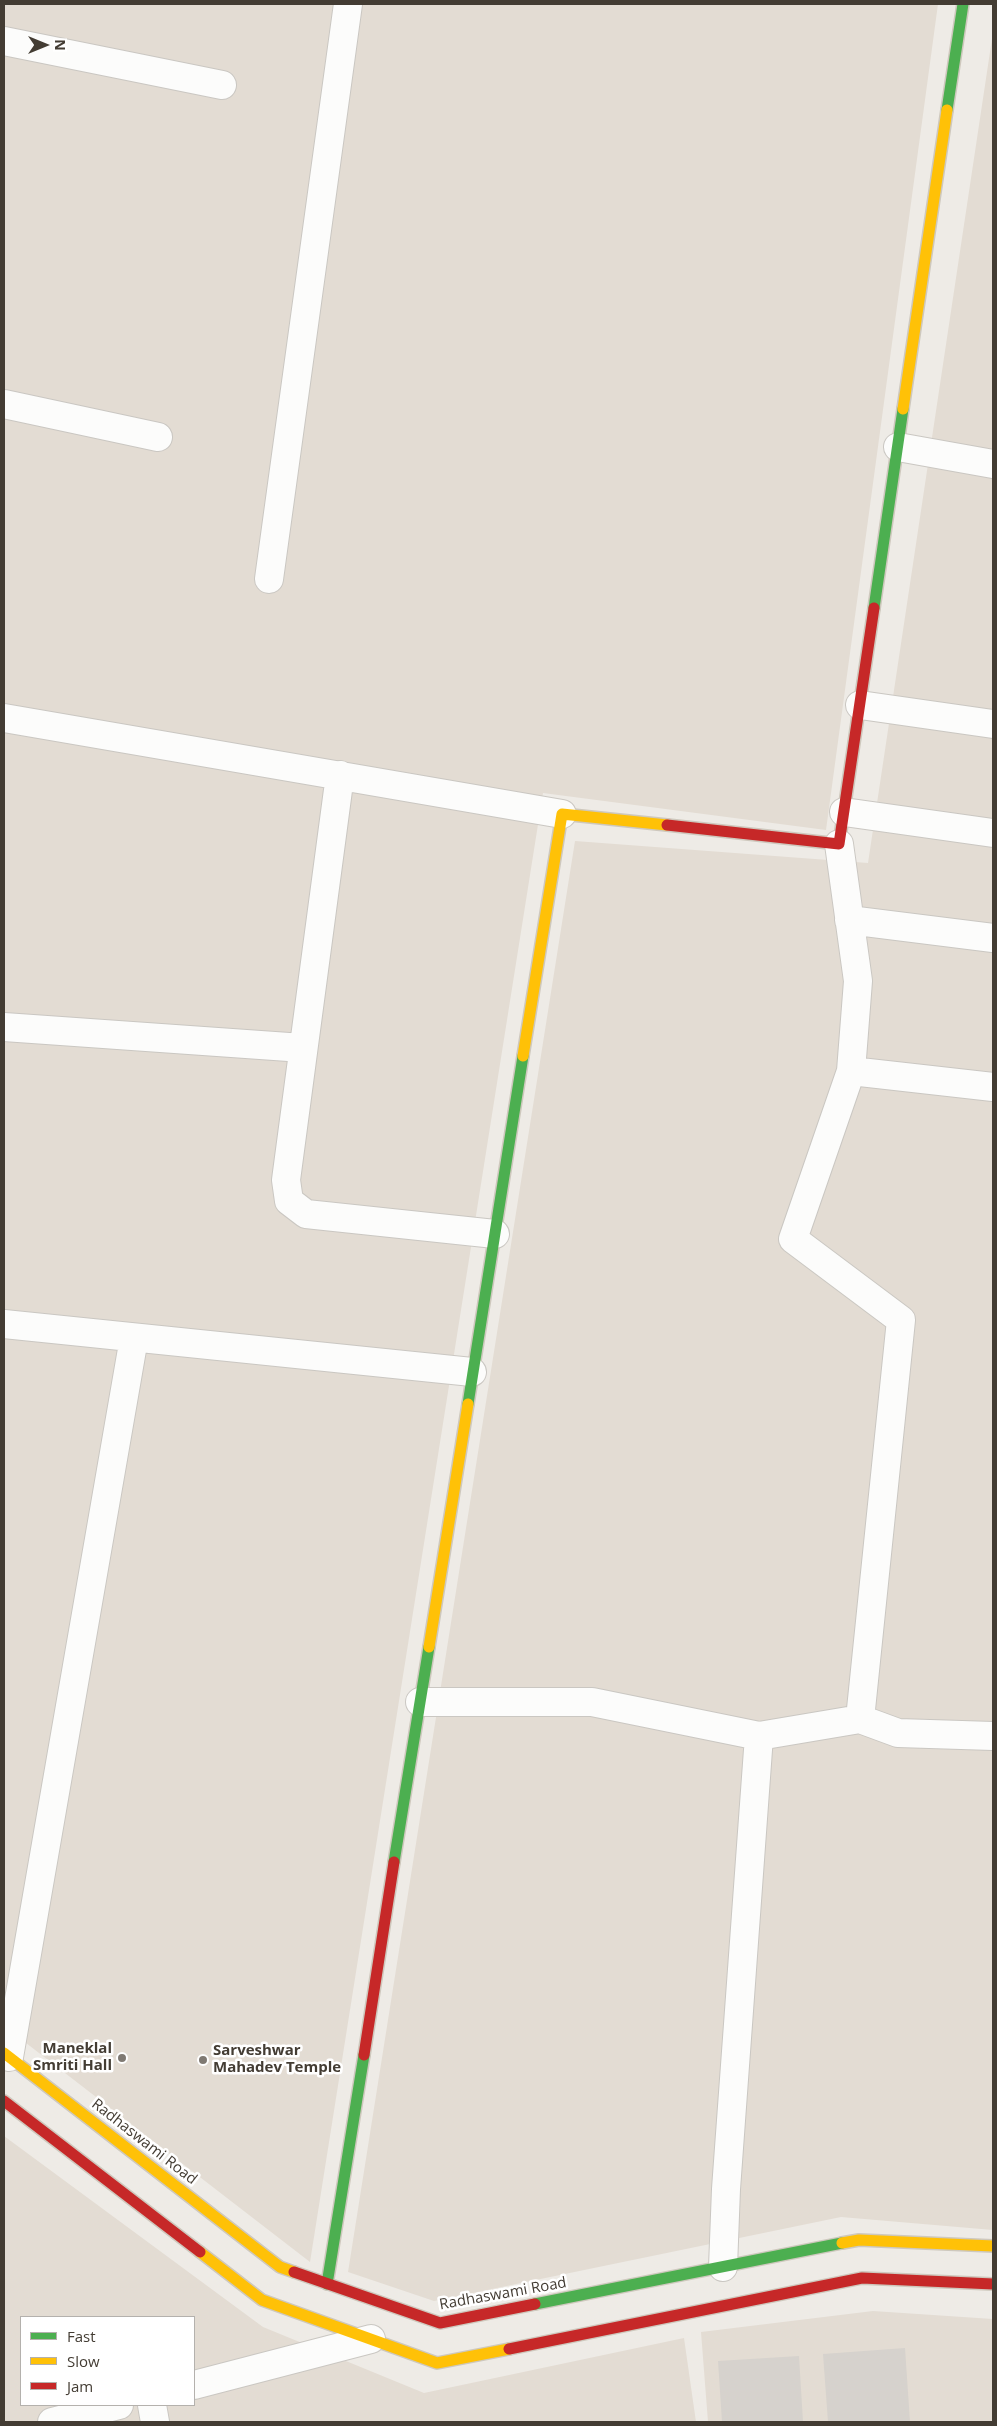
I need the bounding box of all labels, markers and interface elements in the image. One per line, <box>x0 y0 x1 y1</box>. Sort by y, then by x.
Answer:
north arrow <box>20 20 70 70</box>
text: N <box>51 39 70 51</box>
place label: Maneklal Smriti Hall <box>33 2040 112 2075</box>
place label: Sarveshwar Mahadev Temple <box>213 2042 341 2077</box>
marker: Maneklal Smriti Hall <box>116 2052 128 2064</box>
marker: Sarveshwar Mahadev Temple <box>197 2054 209 2066</box>
street label: Radhaswami Road <box>88 2095 200 2189</box>
street label: Radhaswami Road <box>438 2274 568 2314</box>
legend <box>20 2316 195 2406</box>
text: Fast <box>67 2326 96 2346</box>
text: Slow <box>67 2351 100 2371</box>
text: Jam <box>67 2376 93 2396</box>

